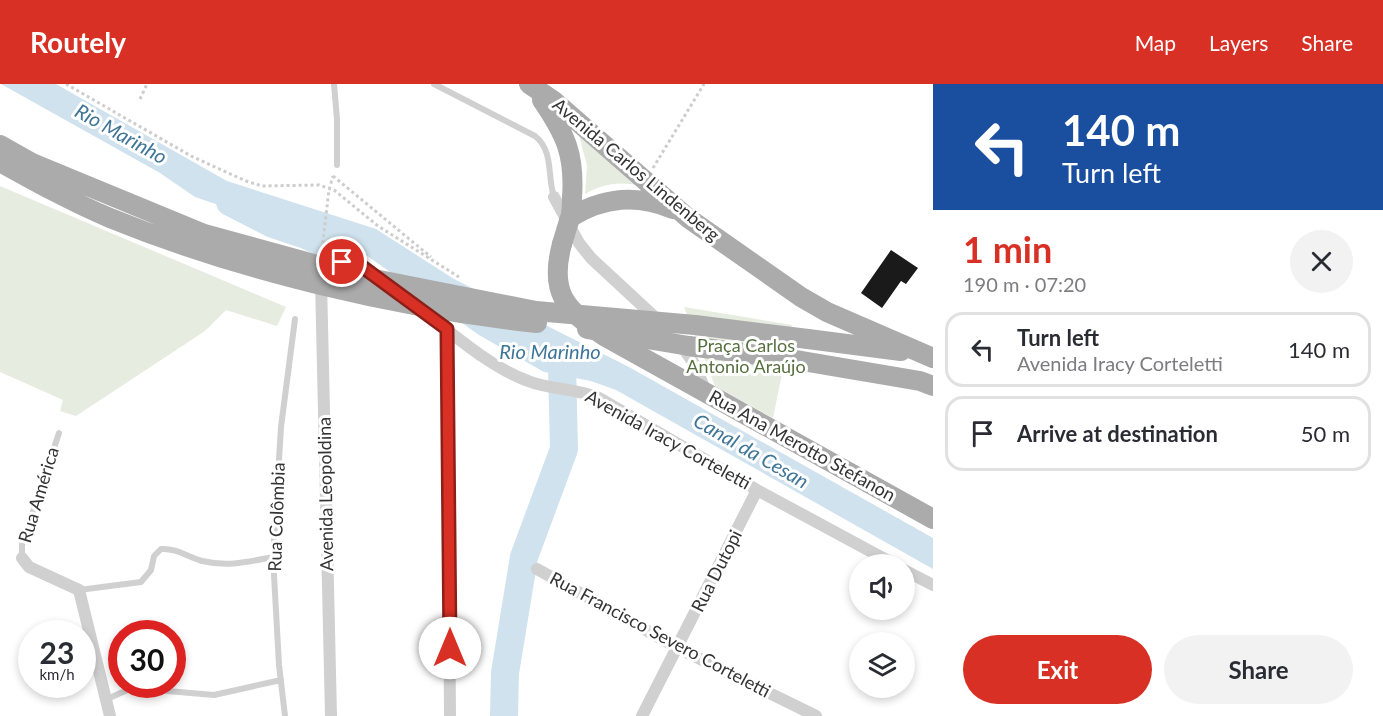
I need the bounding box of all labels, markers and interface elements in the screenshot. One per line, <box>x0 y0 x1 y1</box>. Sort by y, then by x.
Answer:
text: Routely <box>30 25 126 59</box>
text: Map <box>1135 30 1176 55</box>
text: Layers <box>1209 30 1268 55</box>
text: Share <box>1301 30 1353 55</box>
street label: Avenida Carlos Lindenberg <box>549 93 725 245</box>
water label: Rio Marinho <box>71 98 172 168</box>
text: 140 m <box>1062 105 1180 155</box>
icon: left <box>963 108 1041 186</box>
text: Turn left <box>1062 156 1161 189</box>
text: 1 min <box>963 227 1052 271</box>
button: close <box>1290 230 1353 293</box>
pin <box>316 236 367 287</box>
icon: arrive <box>325 245 358 278</box>
text: 190 m · 07:20 <box>963 272 1086 296</box>
text: Turn left <box>1017 324 1099 351</box>
icon: left <box>966 333 999 366</box>
park label: Praça Carlos Antonio Araújo <box>686 334 806 377</box>
text: 140 m <box>1288 336 1350 363</box>
water label: Rio Marinho <box>499 339 601 363</box>
text: Avenida Iracy Corteletti <box>1017 351 1223 375</box>
street label: Avenida Iracy Corteletti <box>582 385 755 494</box>
street label: Rua Ana Merotto Stefanon <box>706 385 899 506</box>
water label: Canal da Cesan <box>690 408 813 493</box>
street label: Avenida Leopoldina <box>313 417 337 571</box>
icon: arrive <box>966 417 999 450</box>
text: Arrive at destination <box>1017 420 1218 447</box>
text: 50 m <box>1301 420 1350 447</box>
street label: Rua América <box>13 444 63 545</box>
street label: Rua Colômbia <box>263 462 289 572</box>
street label: Rua Dutopi <box>686 526 746 615</box>
map controls <box>849 554 915 698</box>
button: sound <box>849 554 915 620</box>
street label: Rua Francisco Severo Corteletti <box>546 566 775 702</box>
position arrow <box>418 616 482 680</box>
speed limit sign: 30 <box>108 620 186 698</box>
button: layers <box>849 632 915 698</box>
text: 23 <box>40 634 74 670</box>
button: Exit <box>963 635 1152 704</box>
button: Share <box>1164 635 1353 704</box>
text: km/h <box>39 665 75 683</box>

